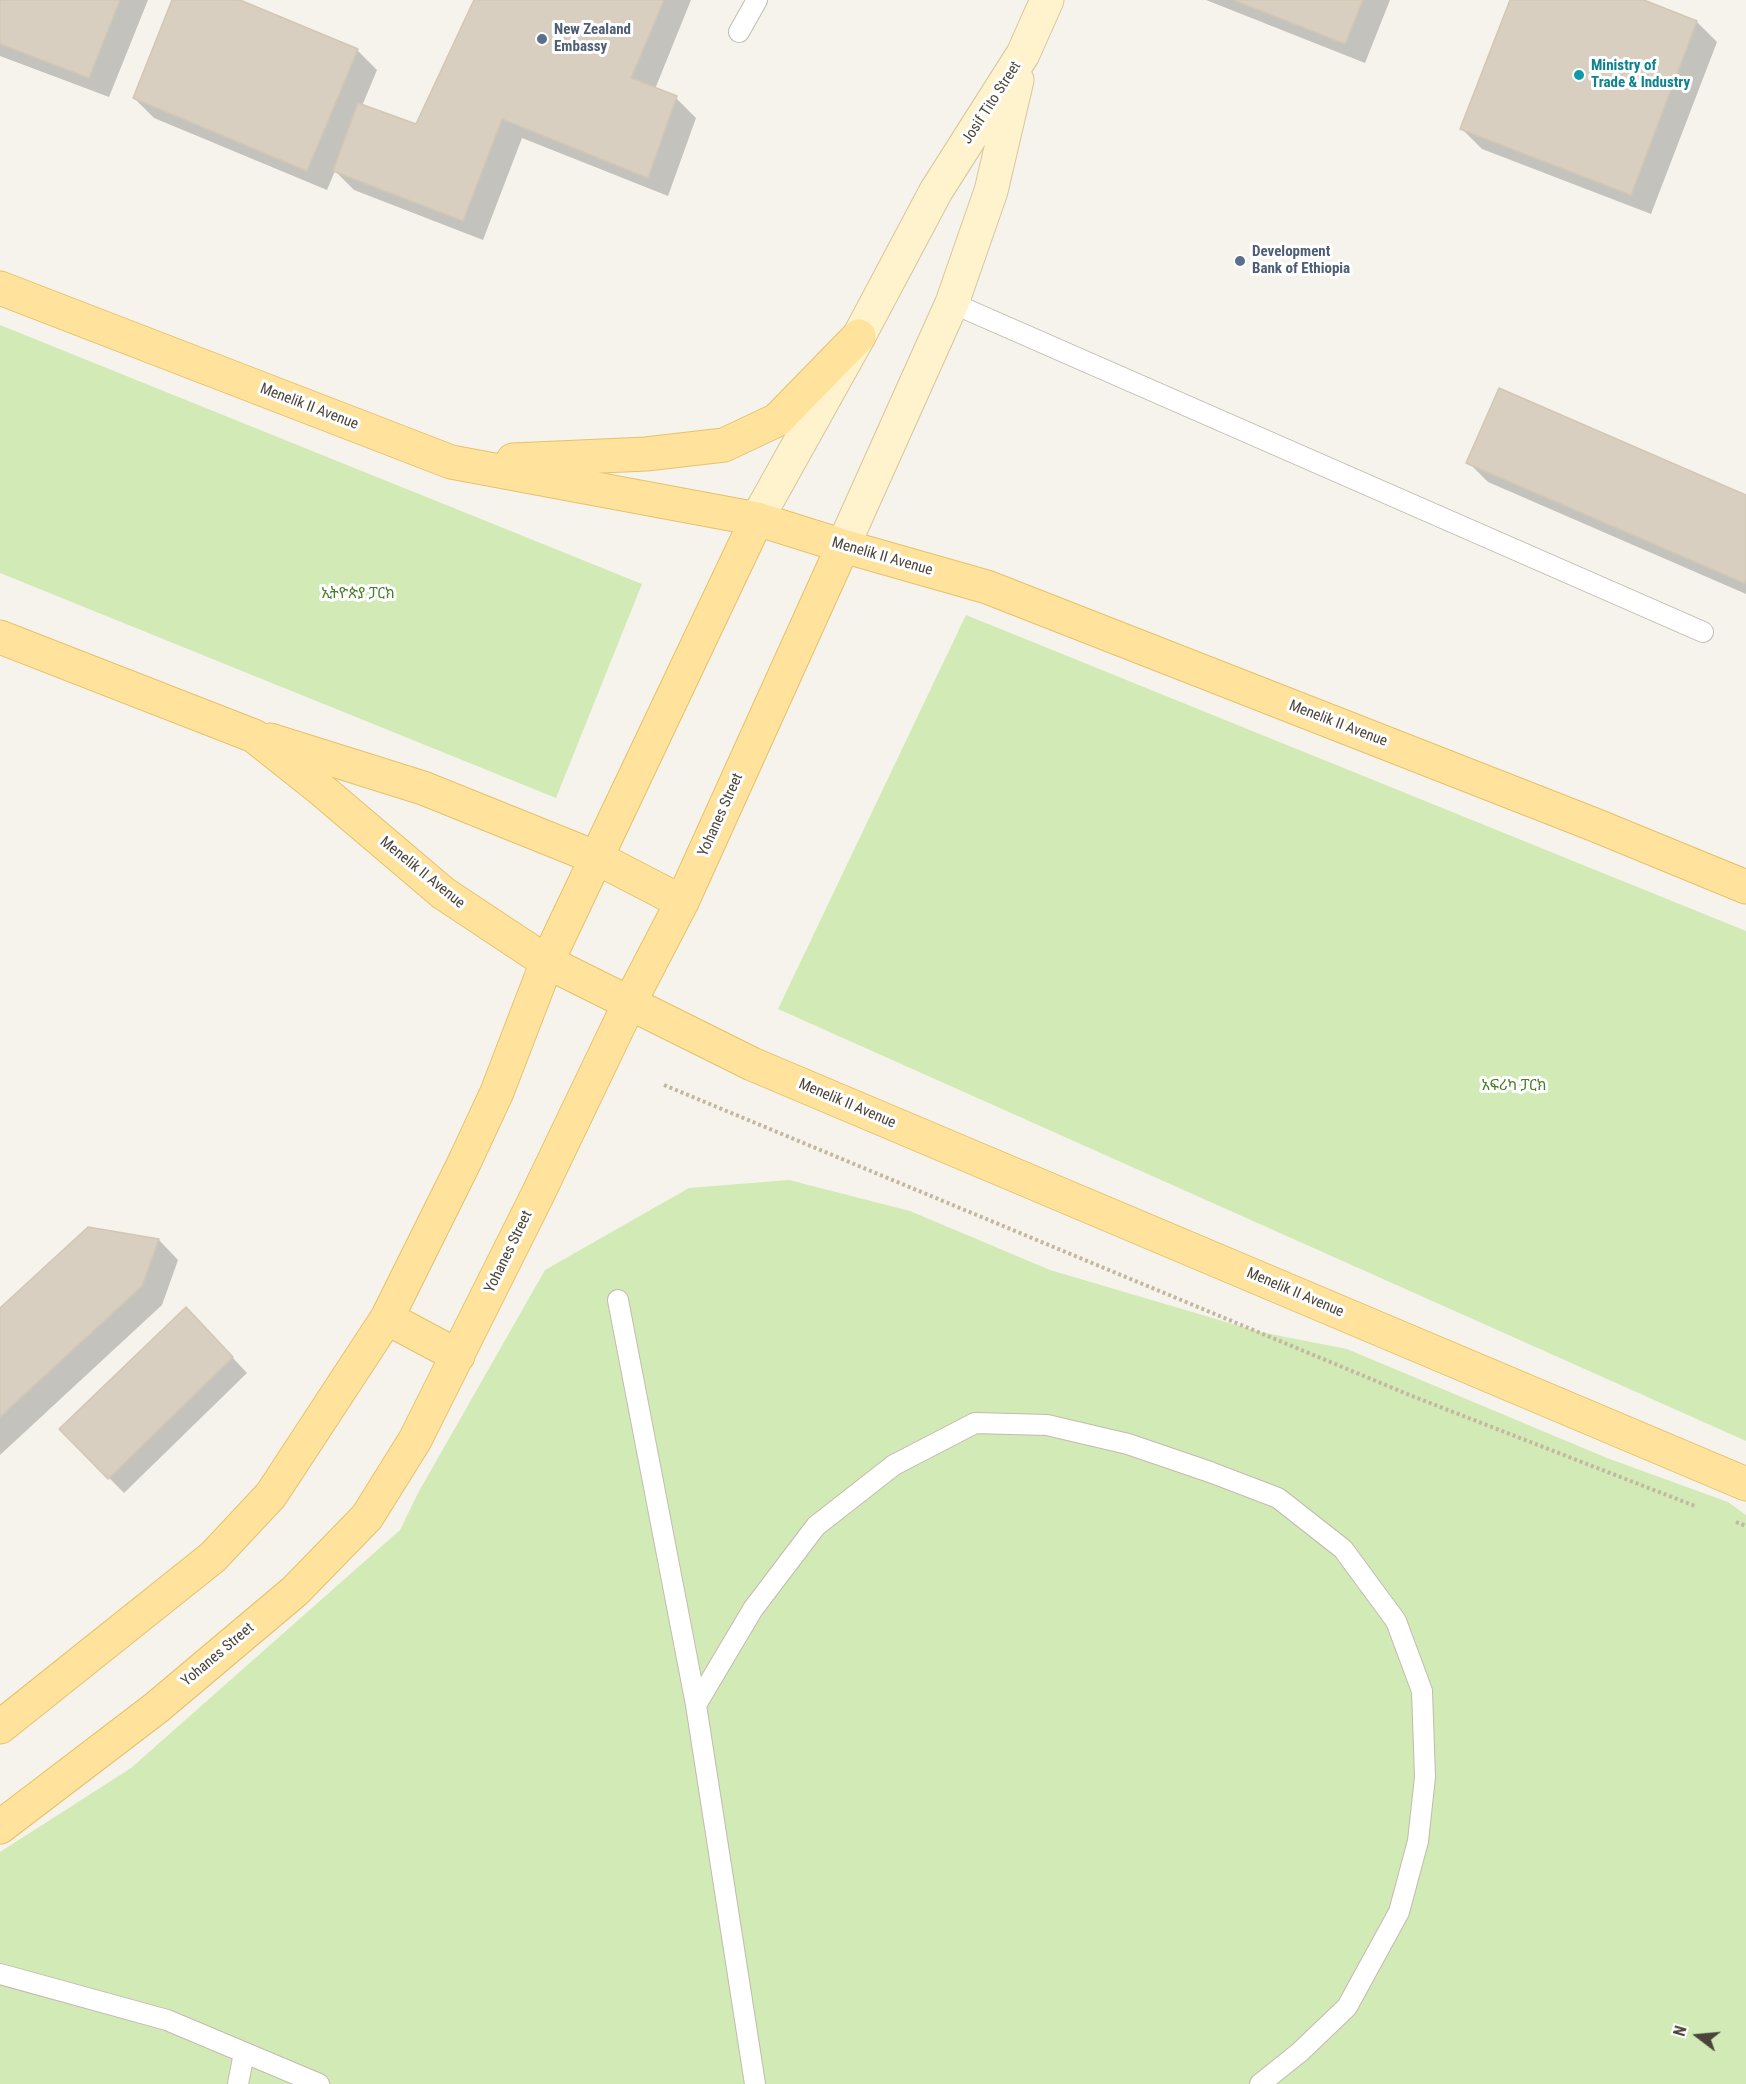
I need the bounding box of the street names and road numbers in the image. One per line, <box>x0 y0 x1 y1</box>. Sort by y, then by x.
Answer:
street label: Josif Tito Street <box>959 58 1025 148</box>
street label: Menelik II Avenue <box>257 380 361 434</box>
street label: Menelik II Avenue <box>830 534 934 580</box>
street label: Menelik II Avenue <box>1286 697 1390 751</box>
street label: Yohanes Street <box>695 771 747 859</box>
street label: Menelik II Avenue <box>376 833 468 913</box>
street label: Menelik II Avenue <box>796 1075 898 1133</box>
street label: Yohanes Street <box>481 1208 537 1296</box>
street label: Menelik II Avenue <box>1244 1264 1346 1322</box>
street label: Yohanes Street <box>178 1619 258 1691</box>

